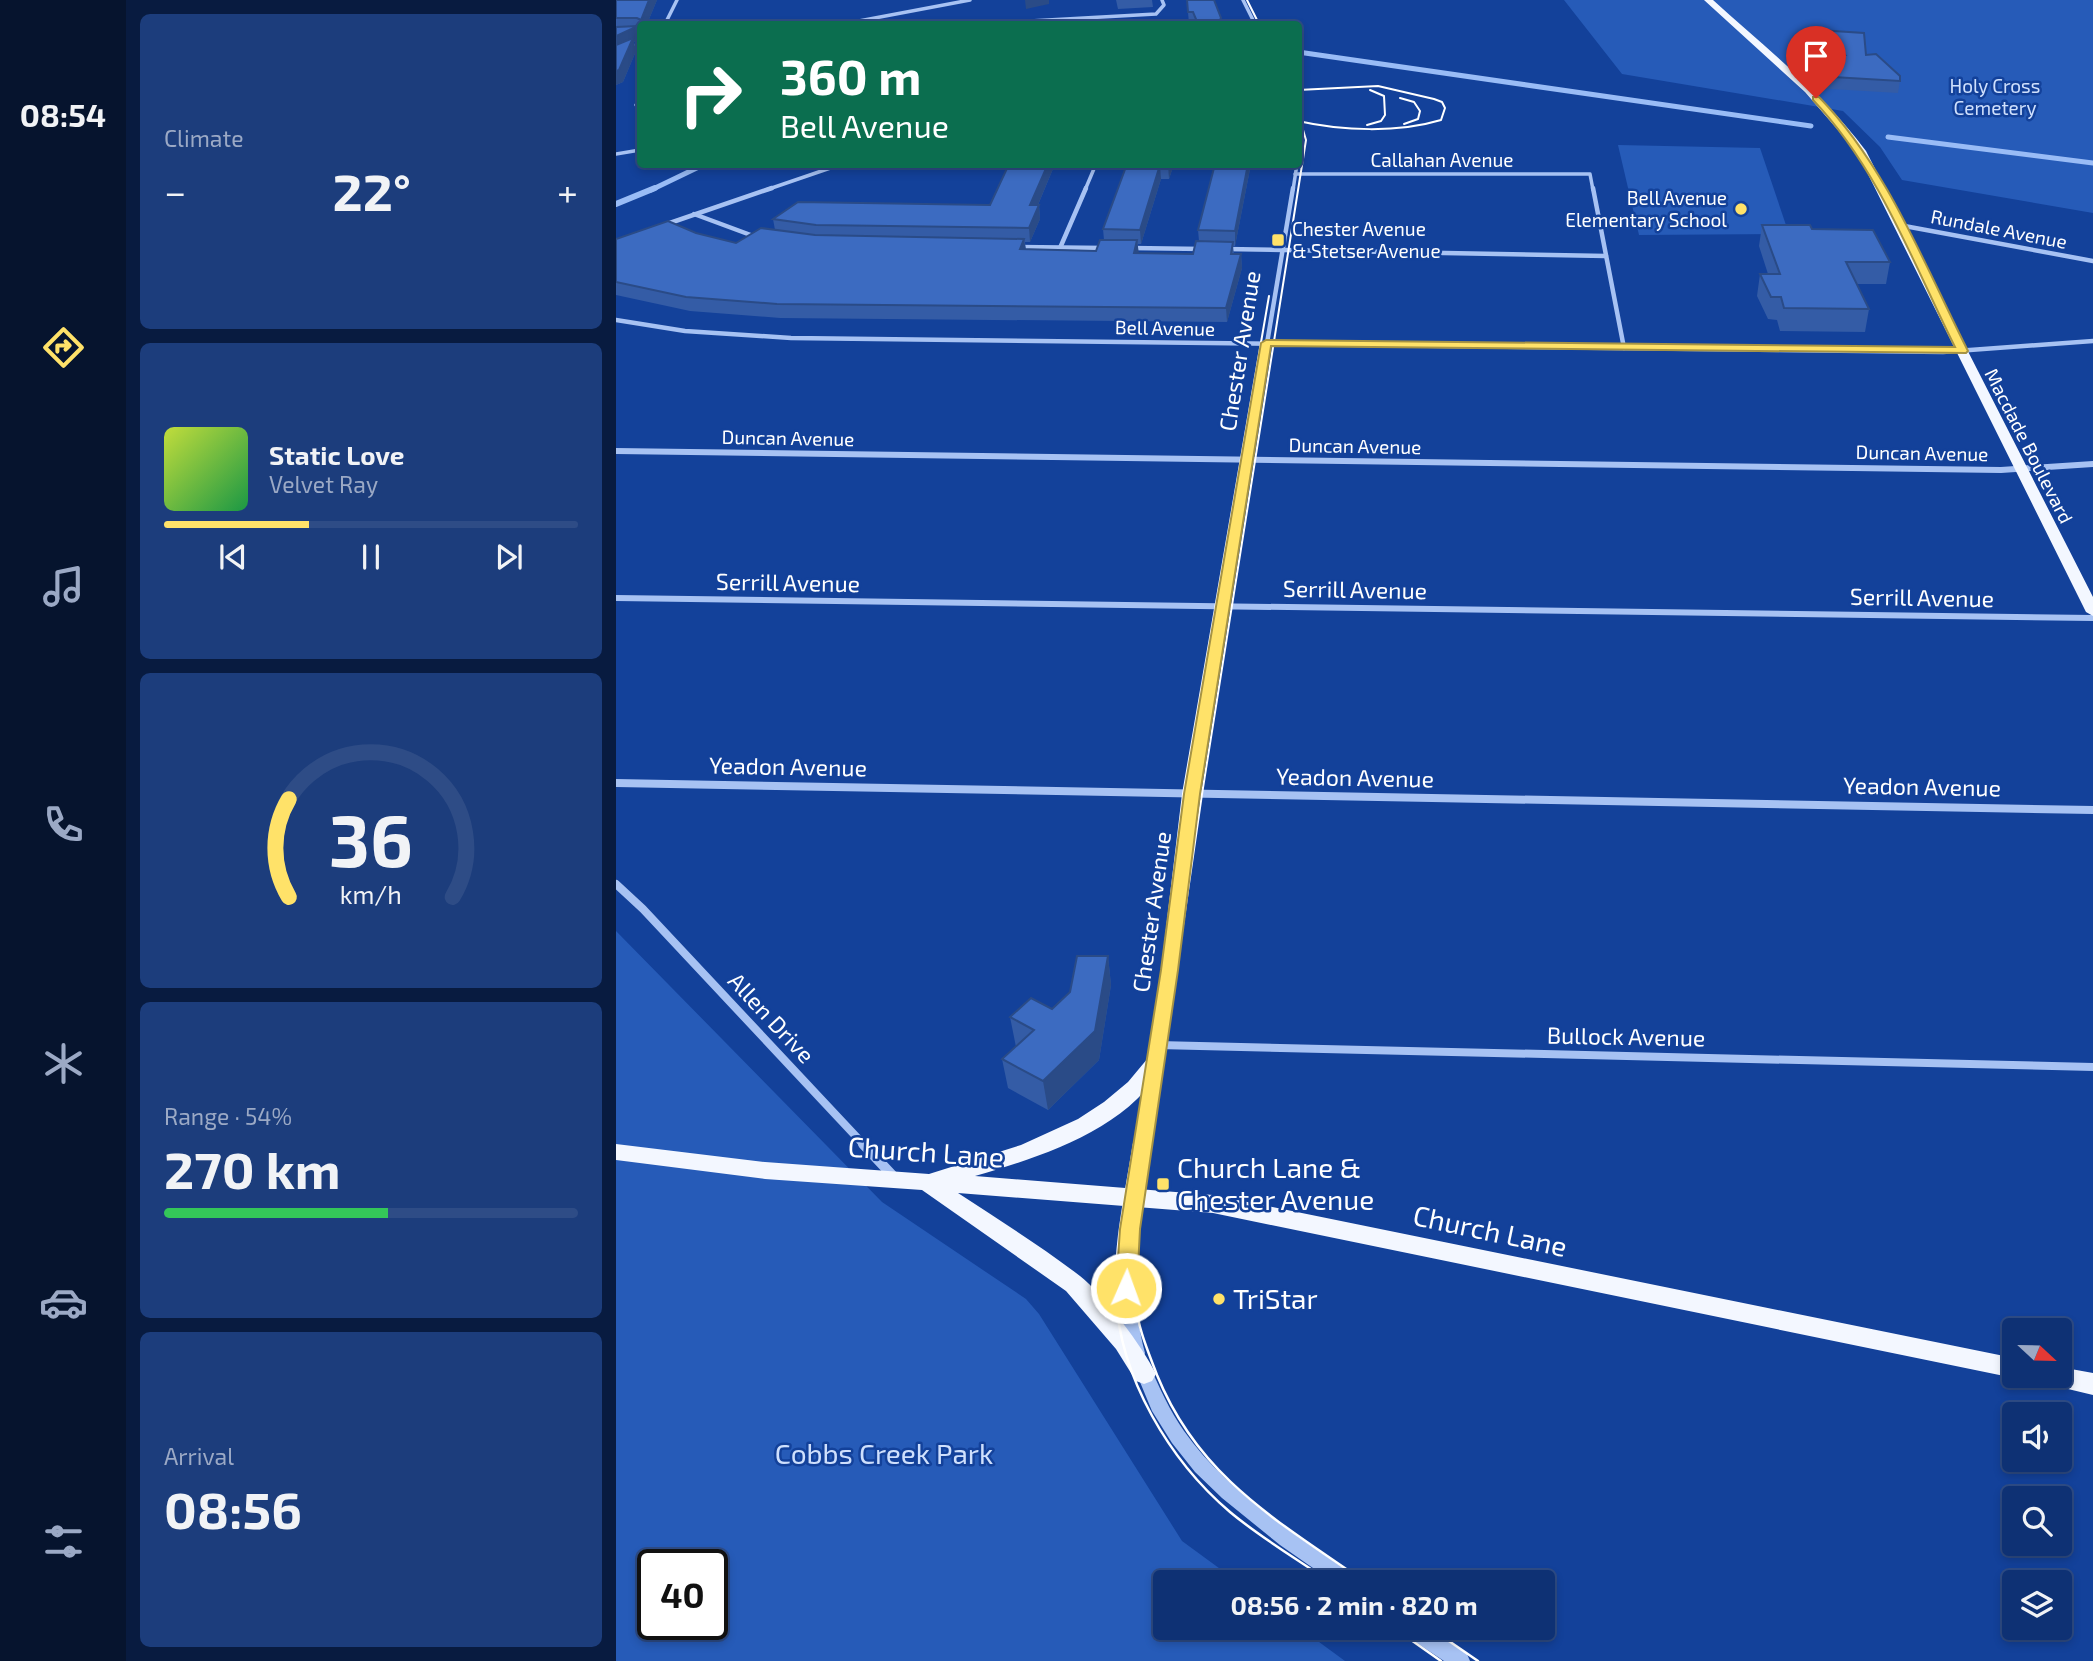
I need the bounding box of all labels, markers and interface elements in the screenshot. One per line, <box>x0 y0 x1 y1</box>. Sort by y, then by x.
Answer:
pin <box>1786 26 1846 98</box>
icon: arrive <box>1797 37 1835 75</box>
text: 360 m <box>780 46 921 105</box>
icon: right <box>665 49 756 140</box>
park label: Holy Cross Cemetery <box>1950 74 2040 119</box>
text: 08:54 <box>20 95 106 133</box>
text: Bell Avenue <box>780 106 949 144</box>
text: Climate <box>164 124 244 152</box>
street label: Callahan Avenue <box>1371 148 1513 171</box>
text: 22° <box>332 159 411 221</box>
text: − <box>164 168 186 214</box>
text: + <box>557 168 578 214</box>
place label: Bell Avenue Elementary School <box>1565 186 1727 231</box>
marker: Bell Avenue Elementary School <box>1733 201 1749 217</box>
street label: Rundale Avenue <box>1929 204 2069 253</box>
place label: Chester Avenue & Stetser Avenue <box>1292 217 1441 262</box>
marker: Chester Avenue & Stetser Avenue <box>1270 232 1286 248</box>
street label: Chester Avenue <box>1213 269 1266 433</box>
street label: Bell Avenue <box>1115 315 1215 340</box>
icon: directions <box>39 323 88 372</box>
street label: Macdade Boulevard <box>1980 364 2078 527</box>
street label: Duncan Avenue <box>721 425 855 450</box>
street label: Duncan Avenue <box>1288 433 1422 458</box>
text: Static Love <box>269 439 405 470</box>
street label: Duncan Avenue <box>1855 440 1989 465</box>
text: Velvet Ray <box>269 470 378 498</box>
icon: previous <box>214 538 252 576</box>
icon: pause <box>352 538 390 576</box>
icon: next <box>490 538 528 576</box>
icon: music <box>39 562 88 611</box>
street label: Serrill Avenue <box>716 567 860 597</box>
street label: Serrill Avenue <box>1283 574 1427 604</box>
street label: Serrill Avenue <box>1850 582 1994 612</box>
street label: Yeadon Avenue <box>709 751 867 781</box>
street label: Yeadon Avenue <box>1276 762 1434 792</box>
street label: Yeadon Avenue <box>1843 771 2001 801</box>
text: 36 <box>329 794 413 882</box>
icon: phone <box>39 800 88 849</box>
street label: Chester Avenue <box>1126 830 1176 994</box>
text: km/h <box>340 878 402 908</box>
street label: Allen Drive <box>723 966 821 1068</box>
street label: Bullock Avenue <box>1547 1021 1705 1051</box>
icon: climate <box>39 1039 88 1088</box>
text: Range · 54% <box>164 1102 292 1130</box>
street label: Church Lane <box>847 1129 1005 1173</box>
text: 270 km <box>164 1137 341 1199</box>
place label: Church Lane & Chester Avenue <box>1177 1150 1374 1216</box>
marker: Church Lane & Chester Avenue <box>1155 1176 1171 1192</box>
street label: Church Lane <box>1410 1197 1570 1263</box>
position arrow <box>1089 1251 1163 1325</box>
icon: car <box>39 1278 88 1327</box>
place label: TriStar <box>1233 1281 1318 1315</box>
marker: TriStar <box>1211 1291 1227 1307</box>
north arrow <box>2002 1318 2072 1388</box>
map controls <box>2002 1318 2072 1640</box>
button: sound <box>2002 1402 2072 1472</box>
park label: Cobbs Creek Park <box>775 1436 993 1470</box>
text: Arrival <box>164 1442 234 1470</box>
text: 08:56 <box>164 1477 302 1539</box>
button: search <box>2002 1486 2072 1556</box>
icon: filters <box>39 1517 88 1566</box>
speed limit sign: 40 <box>637 1549 728 1640</box>
button: layers <box>2002 1570 2072 1640</box>
text: 08:56 · 2 min · 820 m <box>1230 1589 1478 1620</box>

